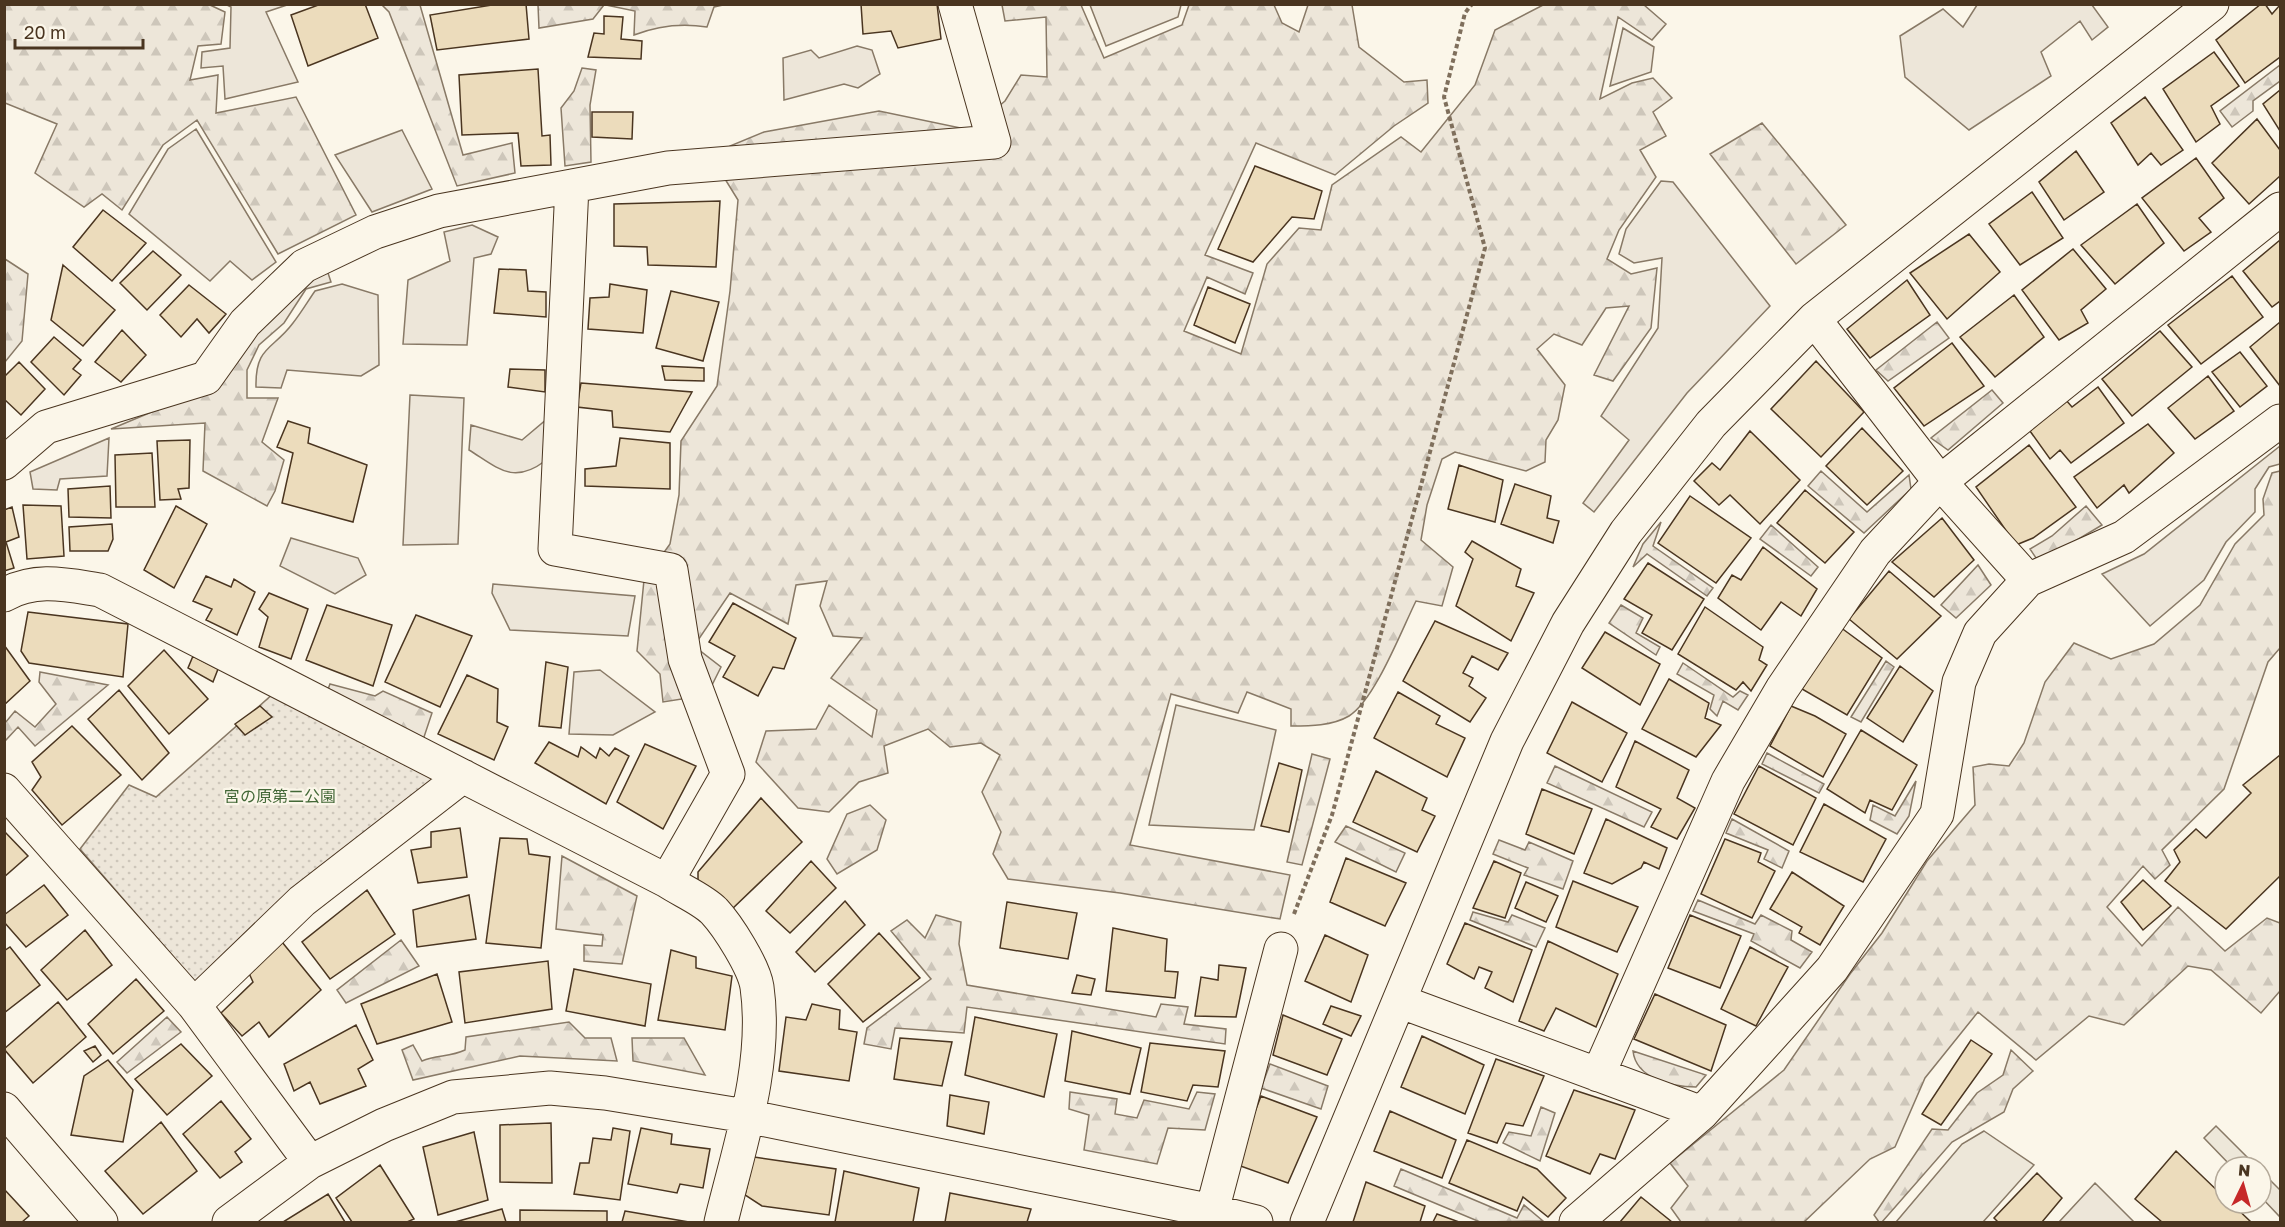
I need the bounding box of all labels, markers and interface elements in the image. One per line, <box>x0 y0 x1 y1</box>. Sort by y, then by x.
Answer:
scale bar <box>15 12 142 50</box>
text: 20 m <box>24 21 66 43</box>
park label: 宮の原第二公園 <box>224 786 336 806</box>
north arrow <box>2213 1155 2273 1215</box>
text: N <box>2237 1160 2251 1181</box>

